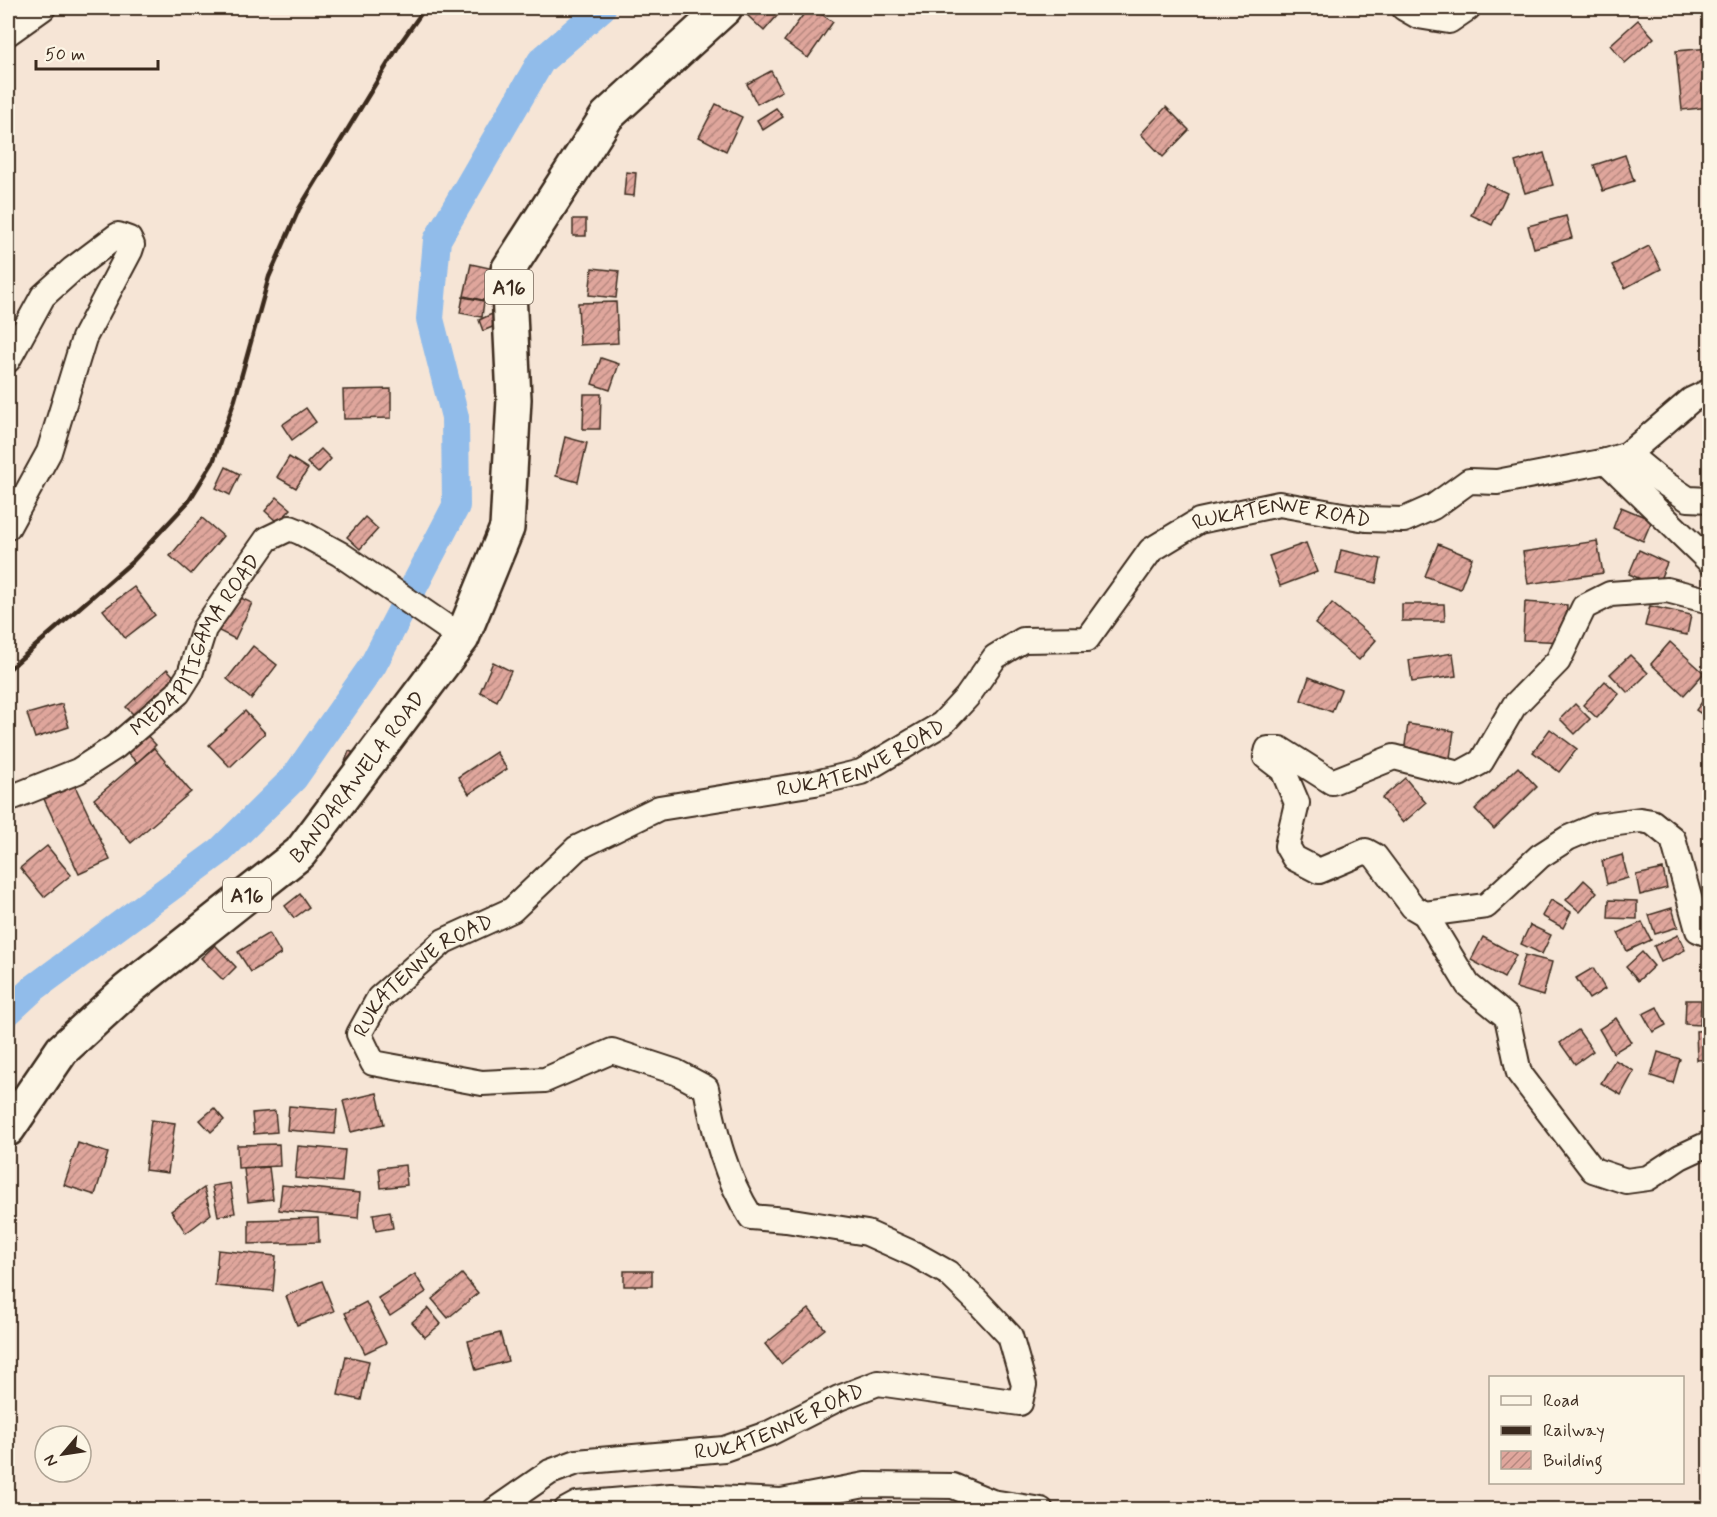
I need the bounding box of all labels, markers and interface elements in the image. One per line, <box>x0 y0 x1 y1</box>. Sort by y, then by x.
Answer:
scale bar <box>36 33 158 71</box>
text: 50 m <box>45 43 85 67</box>
road number: A16 <box>485 270 533 304</box>
street label: RUKATENNE ROAD <box>1187 490 1373 537</box>
street label: MEDAPITIGAMA ROAD <box>124 549 267 743</box>
street label: BANDARAWELA ROAD <box>285 686 432 871</box>
street label: RUKATENNE ROAD <box>775 712 950 804</box>
road number: A16 <box>223 878 271 912</box>
street label: RUKATENNE ROAD <box>347 908 498 1042</box>
legend <box>1489 1376 1684 1484</box>
street label: RUKATENNE ROAD <box>693 1377 868 1467</box>
text: Road <box>1543 1389 1579 1413</box>
text: Railway <box>1543 1419 1605 1443</box>
north arrow <box>33 1424 93 1484</box>
text: Building <box>1543 1449 1603 1475</box>
text: N <box>39 1451 63 1470</box>

